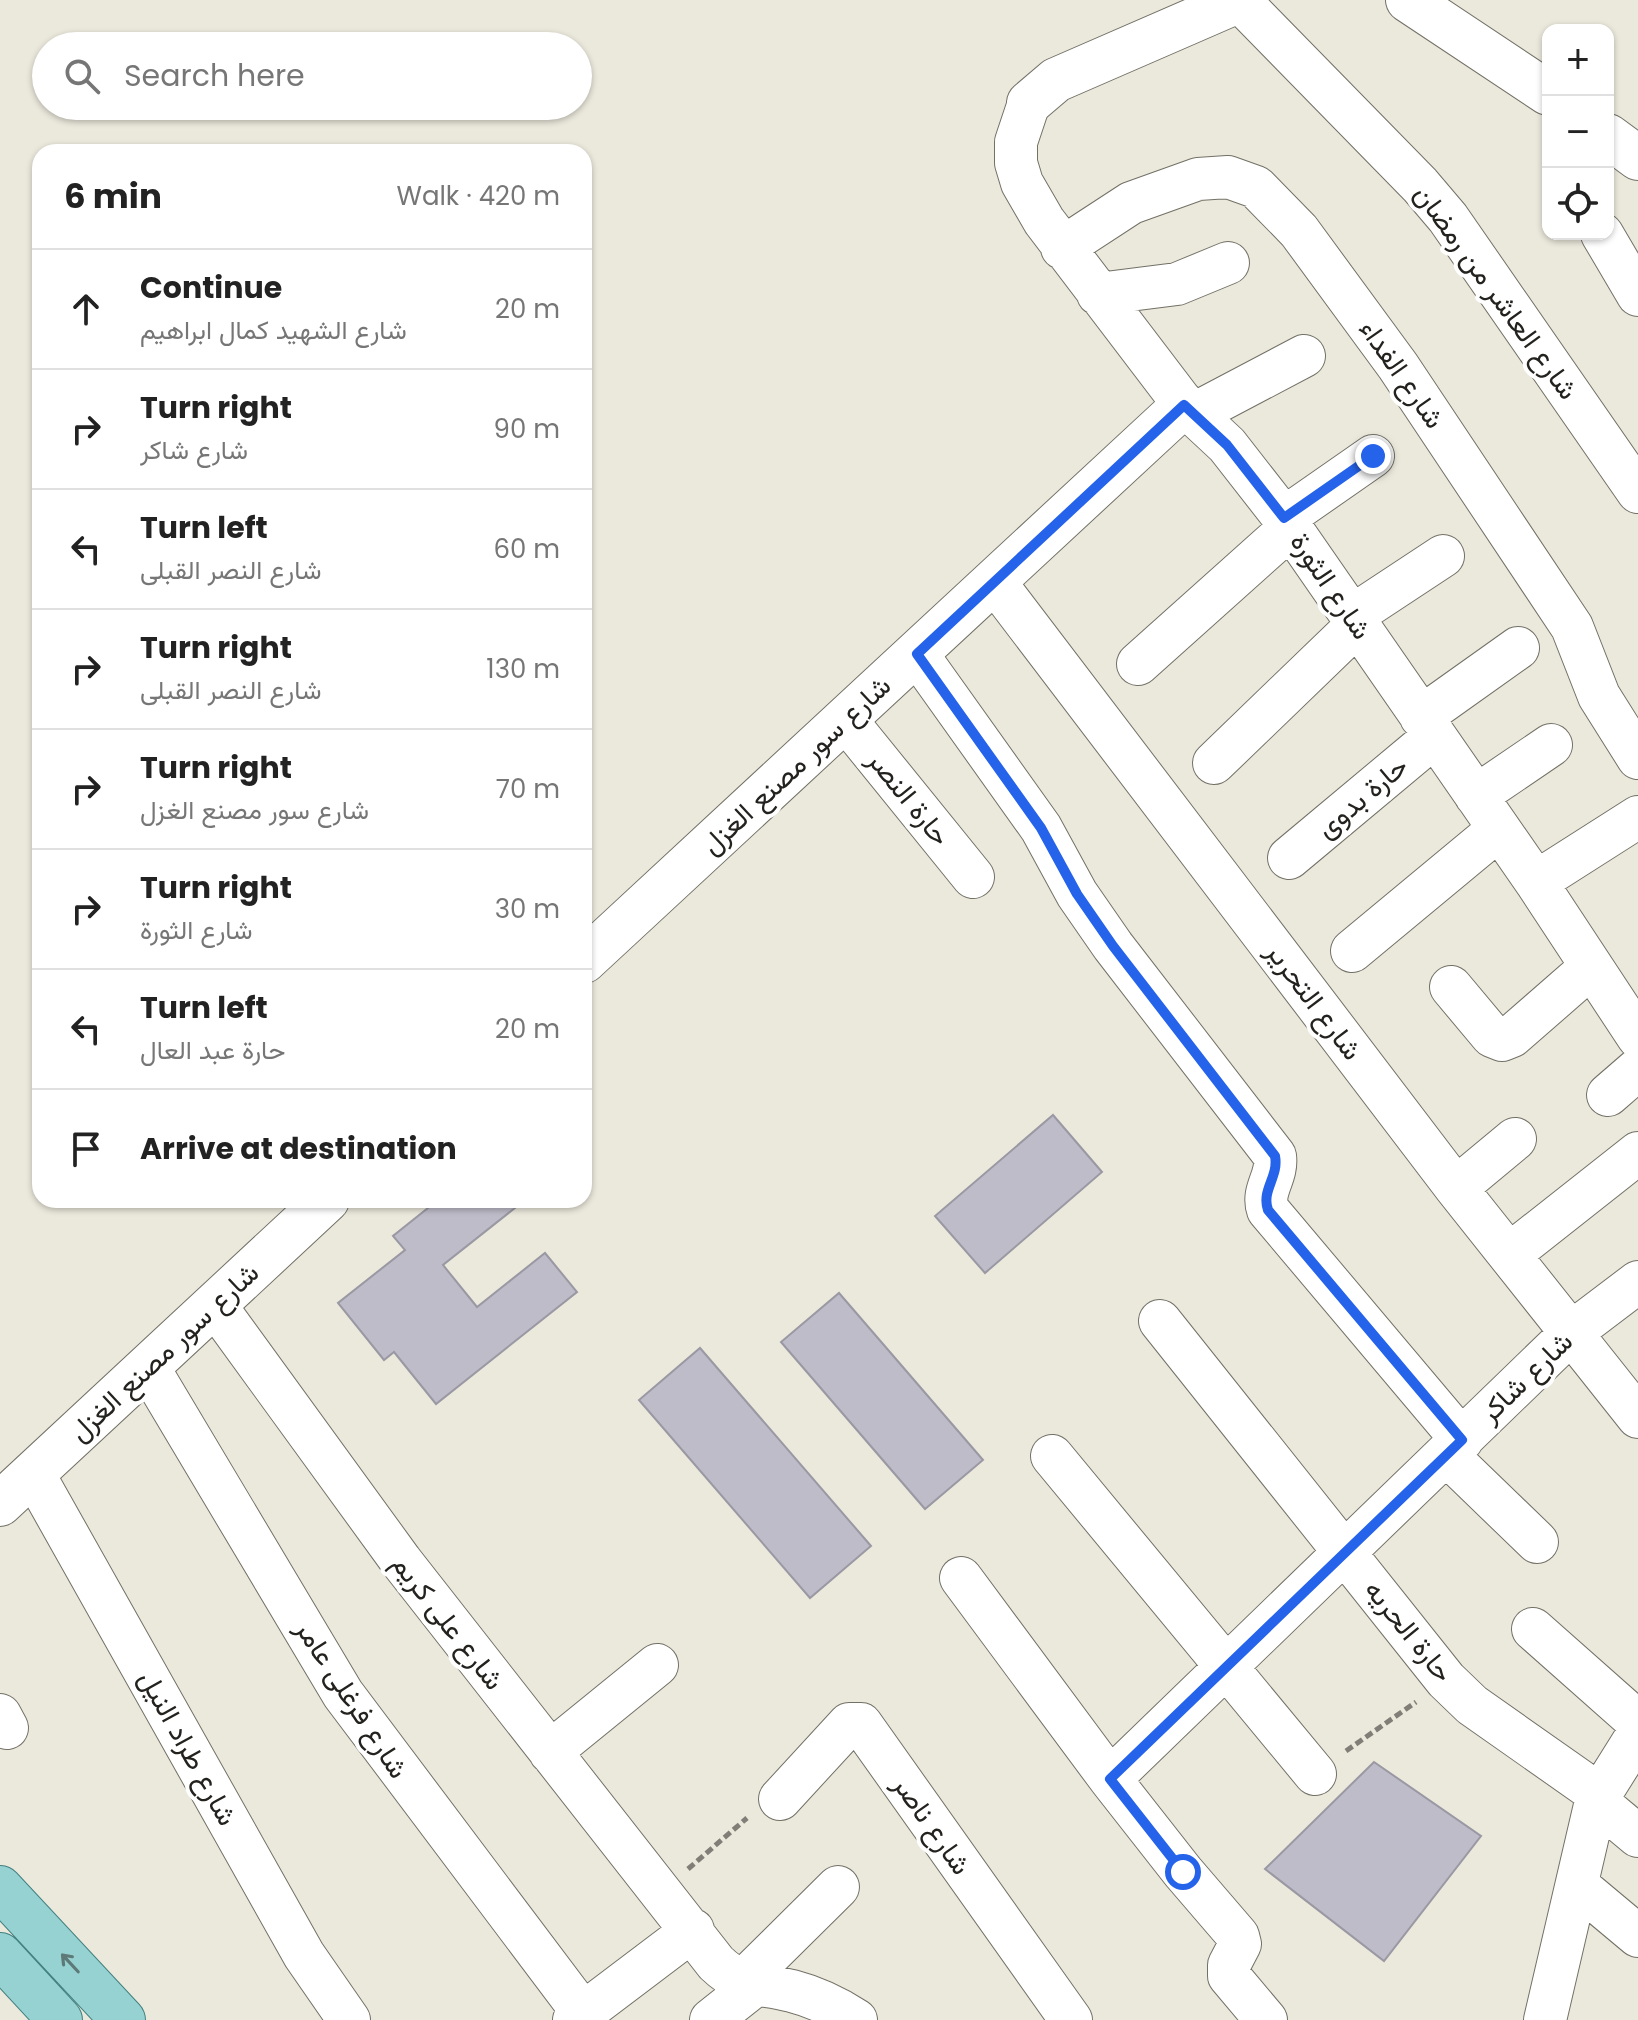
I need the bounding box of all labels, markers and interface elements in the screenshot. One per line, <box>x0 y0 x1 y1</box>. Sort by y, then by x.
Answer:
map controls <box>1542 24 1614 240</box>
button: + <box>1542 24 1614 96</box>
search box <box>32 32 592 120</box>
icon: search <box>60 54 104 98</box>
text: Search here <box>124 54 305 97</box>
button: − <box>1542 96 1614 168</box>
button: locate <box>1542 168 1614 240</box>
text: 6 min <box>64 172 162 220</box>
street label: شارع العاشر من رمضان <box>1405 176 1587 408</box>
text: Walk · 420 m <box>397 178 560 214</box>
text: Continue <box>140 266 282 309</box>
icon: ahead <box>64 287 108 331</box>
text: 20 m <box>495 291 560 327</box>
text: شارع الشهيد كمال ابراهيم <box>140 312 407 348</box>
street label: شارع الفداء <box>1350 312 1454 436</box>
text: Turn right <box>140 386 292 429</box>
icon: right <box>64 407 108 451</box>
text: 90 m <box>494 411 560 447</box>
text: شارع شاكر <box>140 432 248 468</box>
route end <box>1355 438 1391 474</box>
text: Turn left <box>140 506 268 549</box>
street label: شارع الثورة <box>1281 525 1381 647</box>
icon: left <box>64 527 108 571</box>
text: 60 m <box>493 531 560 567</box>
text: شارع النصر القبلى <box>140 552 321 588</box>
text: Turn right <box>140 626 292 669</box>
icon: right <box>64 647 108 691</box>
text: 130 m <box>486 651 560 687</box>
street label: شارع سور مصنع الغزل <box>693 667 899 863</box>
text: شارع النصر القبلى <box>140 672 321 708</box>
street label: حارة النصر <box>858 741 960 854</box>
text: Turn right <box>140 746 292 789</box>
street label: حارة بدوى <box>1308 747 1416 847</box>
icon: right <box>64 767 108 811</box>
text: 70 m <box>496 771 560 807</box>
text: شارع سور مصنع الغزل <box>140 792 369 828</box>
text: Turn right <box>140 866 292 909</box>
icon: right <box>64 887 108 931</box>
text: 30 m <box>495 891 560 927</box>
text: شارع الثورة <box>140 912 253 948</box>
street label: شارع التحرير <box>1256 933 1371 1068</box>
text: Turn left <box>140 986 268 1029</box>
icon: left <box>64 1007 108 1051</box>
text: 20 m <box>495 1011 560 1047</box>
text: حارة عبد العال <box>140 1032 285 1068</box>
icon: arrive <box>64 1127 108 1171</box>
text: Arrive at destination <box>140 1127 457 1170</box>
street label: شارع سور مصنع الغزل <box>61 1254 267 1450</box>
street label: شارع شاكر <box>1470 1323 1581 1432</box>
street label: شارع على كريم <box>383 1546 513 1698</box>
street label: حارة الحريه <box>1356 1571 1462 1691</box>
street label: شارع فرغلى عامر <box>286 1611 418 1786</box>
street label: شارع طراد النيل <box>129 1663 247 1833</box>
street label: شارع ناصر <box>883 1767 980 1883</box>
route start <box>1165 1854 1201 1890</box>
one-way arrow <box>60 1953 79 1973</box>

